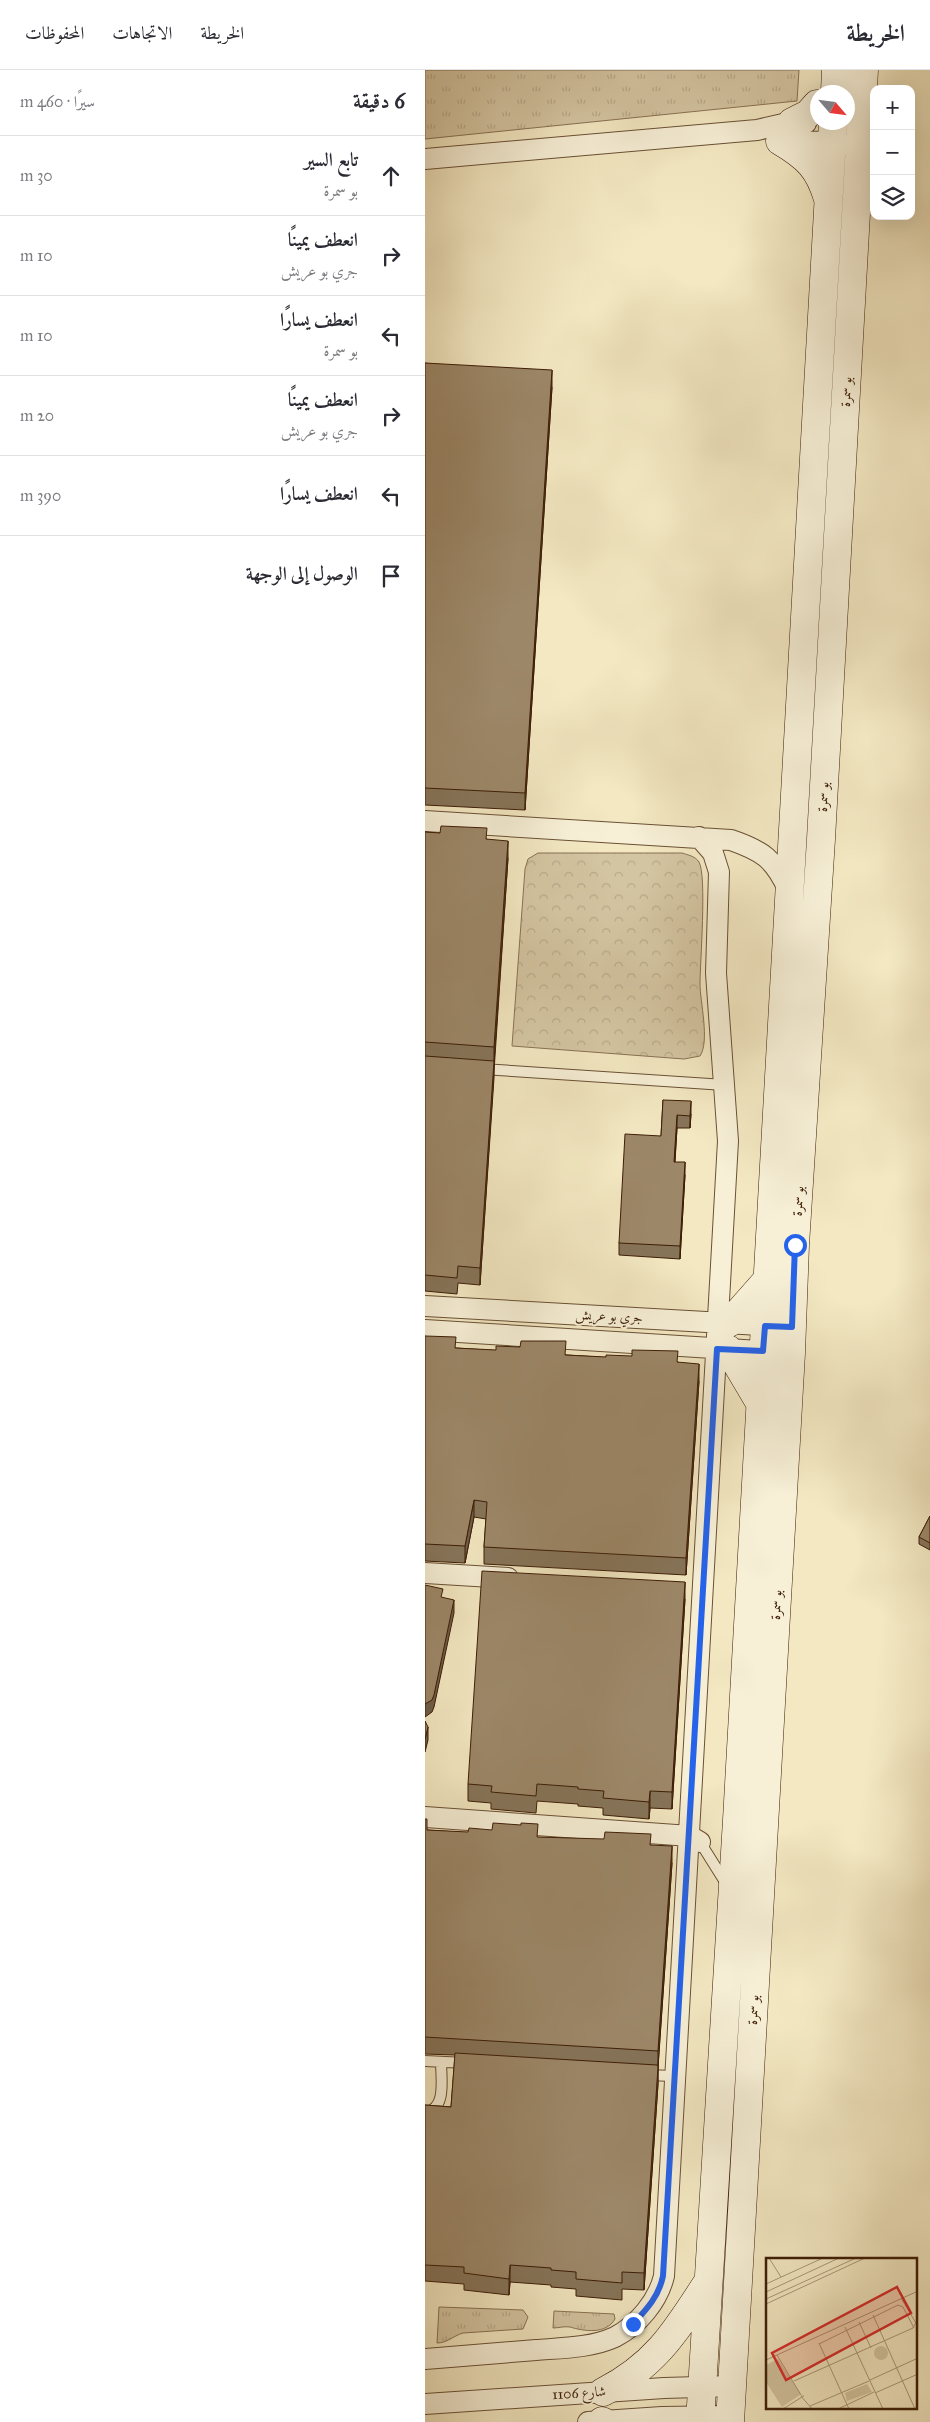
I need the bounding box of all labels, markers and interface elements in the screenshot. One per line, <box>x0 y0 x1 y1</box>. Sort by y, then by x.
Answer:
text: الخريطة <box>847 18 905 48</box>
text: المحفوظات <box>25 22 84 44</box>
text: الاتجاهات <box>112 22 172 44</box>
text: الخريطة <box>200 22 244 44</box>
north arrow <box>810 85 855 130</box>
map controls <box>870 85 915 220</box>
button: + <box>870 85 915 130</box>
text: 6 دقيقة <box>353 88 405 114</box>
text: سيرًا · 460 m <box>20 92 95 111</box>
button: − <box>870 130 915 175</box>
text: تابع السير <box>304 148 358 171</box>
icon: ahead <box>377 162 405 190</box>
text: 30 m <box>20 166 53 185</box>
button: layers <box>870 175 915 220</box>
text: بو سمرة <box>323 181 358 200</box>
text: انعطف يمينًا <box>288 228 358 251</box>
icon: right <box>377 242 405 270</box>
text: 10 m <box>20 246 52 265</box>
text: جري بو عريش <box>281 261 358 280</box>
text: انعطف يسارًا <box>280 308 358 331</box>
icon: left <box>377 322 405 350</box>
text: 10 m <box>20 326 52 345</box>
text: بو سمرة <box>323 341 358 360</box>
street label: بو سمرة <box>837 376 855 408</box>
text: انعطف يمينًا <box>288 388 358 411</box>
icon: right <box>377 402 405 430</box>
text: 20 m <box>20 406 54 425</box>
text: جري بو عريش <box>281 421 358 440</box>
text: انعطف يسارًا <box>280 482 358 505</box>
icon: left <box>377 482 405 510</box>
text: 390 m <box>20 486 61 505</box>
text: الوصول إلى الوجهة <box>246 562 358 585</box>
icon: arrive <box>377 562 405 590</box>
street label: بو سمرة <box>814 781 832 813</box>
street label: بو سمرة <box>788 1185 808 1217</box>
route start <box>784 1234 807 1257</box>
street label: جري بو عريش <box>575 1306 643 1329</box>
street label: بو سمرة <box>767 1589 785 1621</box>
street label: بو سمرة <box>744 1994 762 2026</box>
inset map <box>766 2258 917 2410</box>
route end <box>622 2313 645 2336</box>
street label: شارع 1106 <box>552 2383 607 2406</box>

